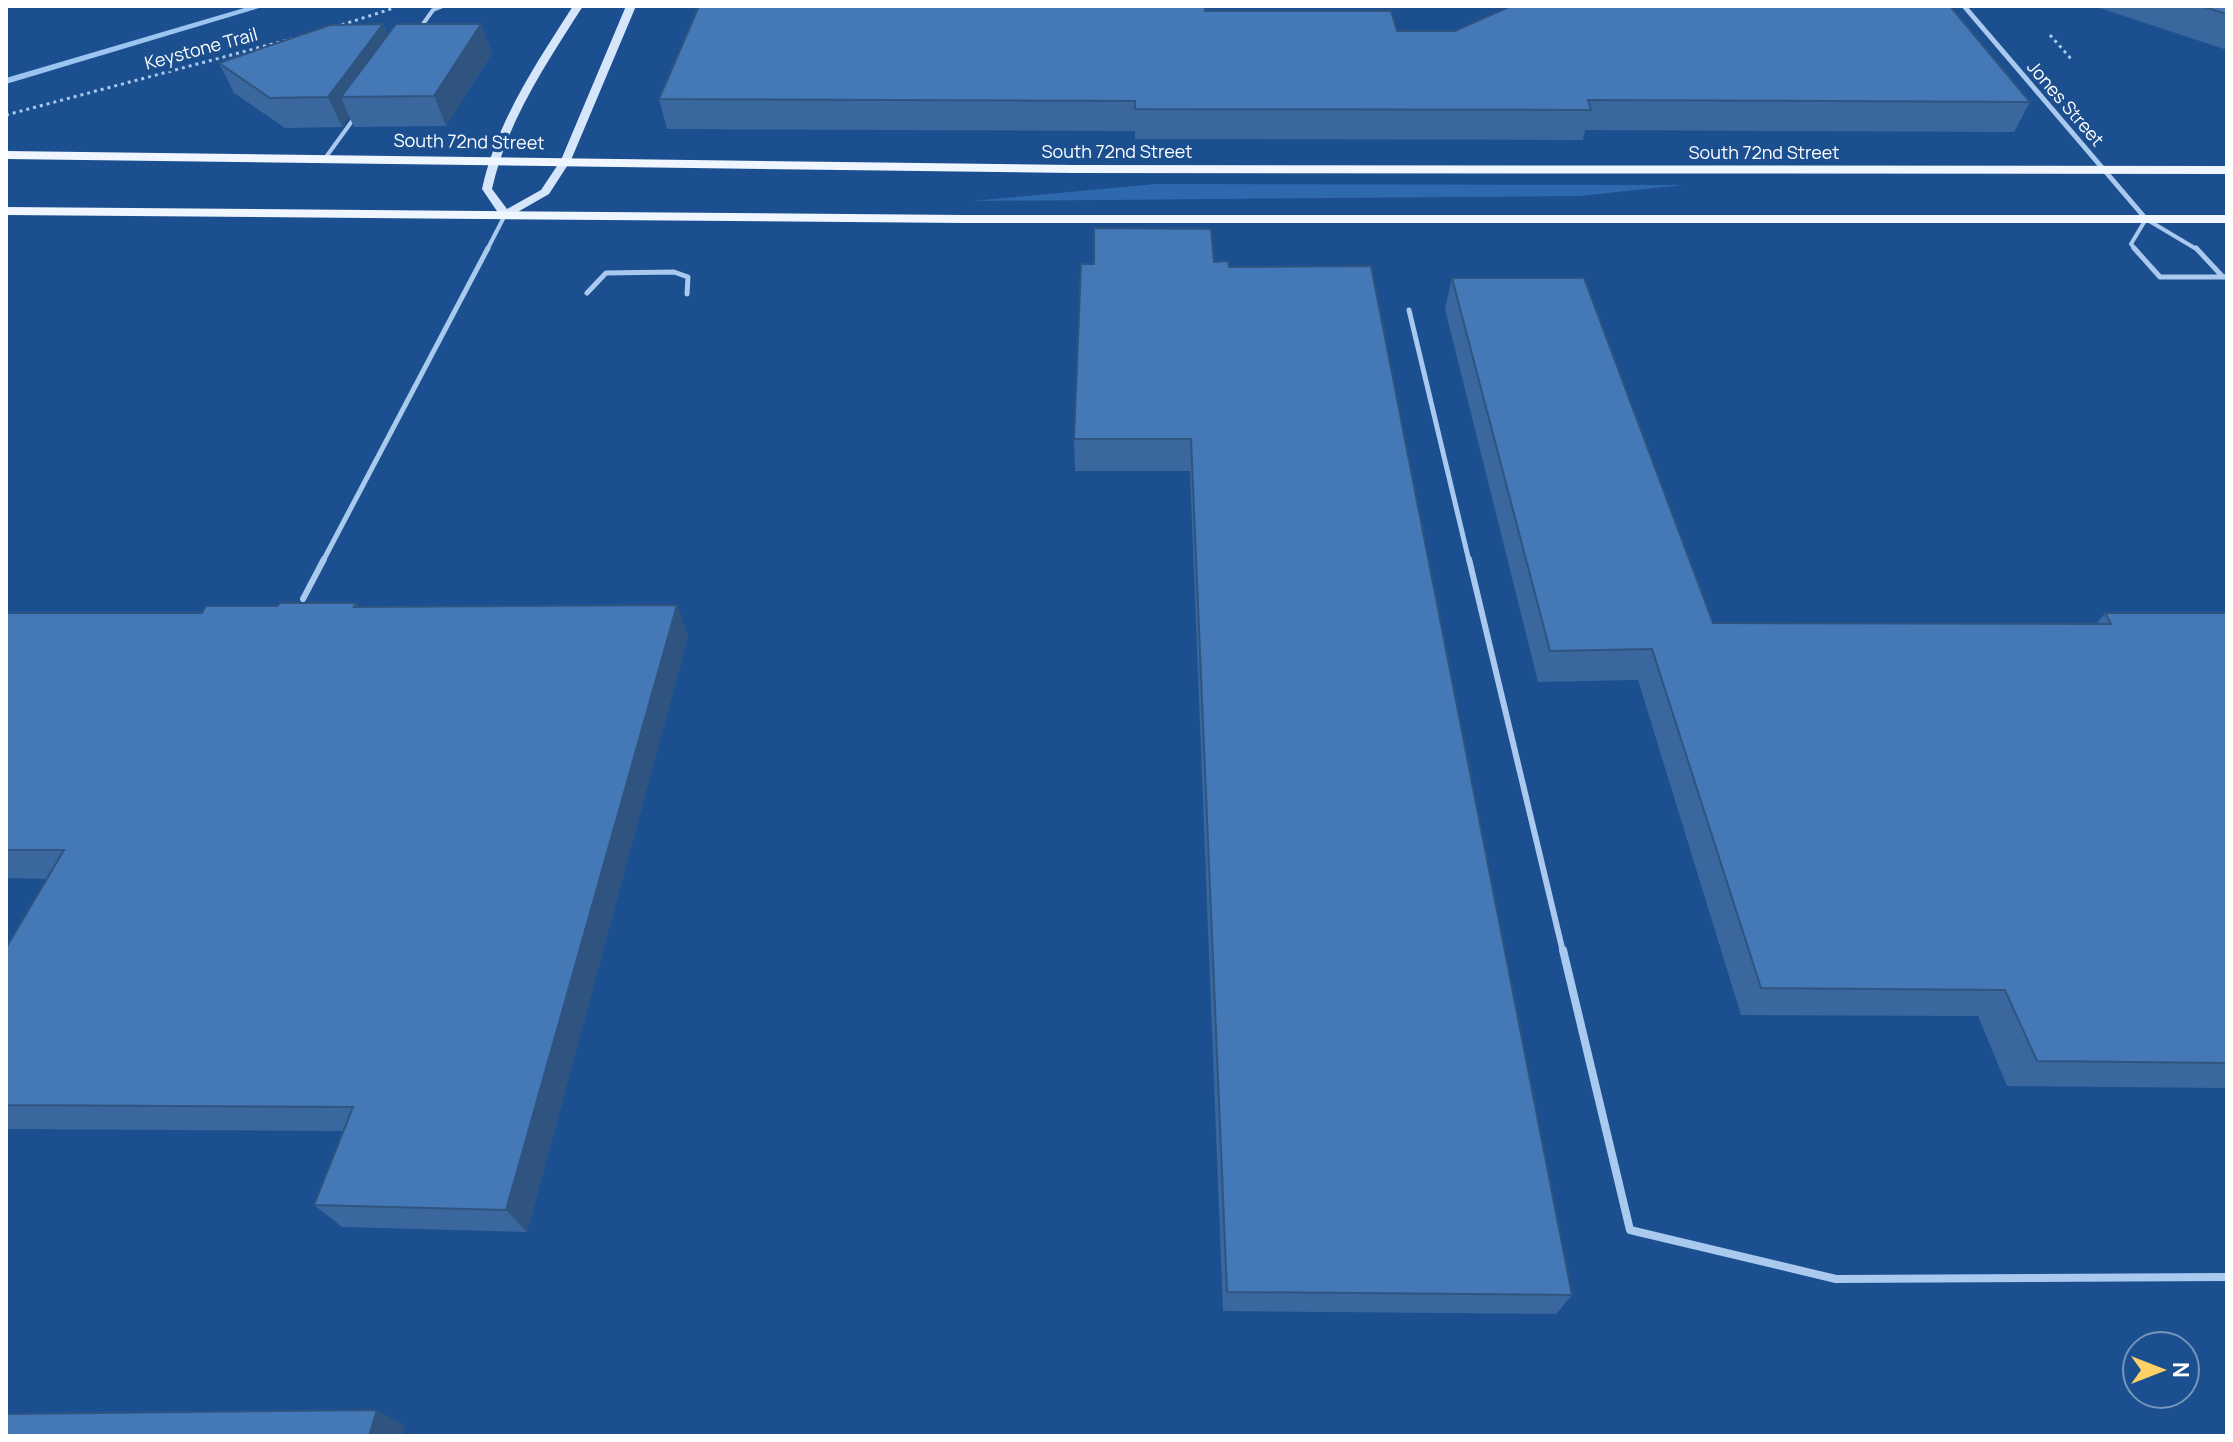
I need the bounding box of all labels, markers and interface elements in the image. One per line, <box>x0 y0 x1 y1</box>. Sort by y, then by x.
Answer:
street label: Keystone Trail <box>142 21 260 75</box>
street label: Jones Street <box>2022 55 2110 151</box>
street label: South 72nd Street <box>393 128 545 154</box>
street label: South 72nd Street <box>1042 139 1193 163</box>
street label: South 72nd Street <box>1689 140 1840 164</box>
north arrow <box>2121 1330 2201 1410</box>
text: N <box>2166 1362 2196 1378</box>

